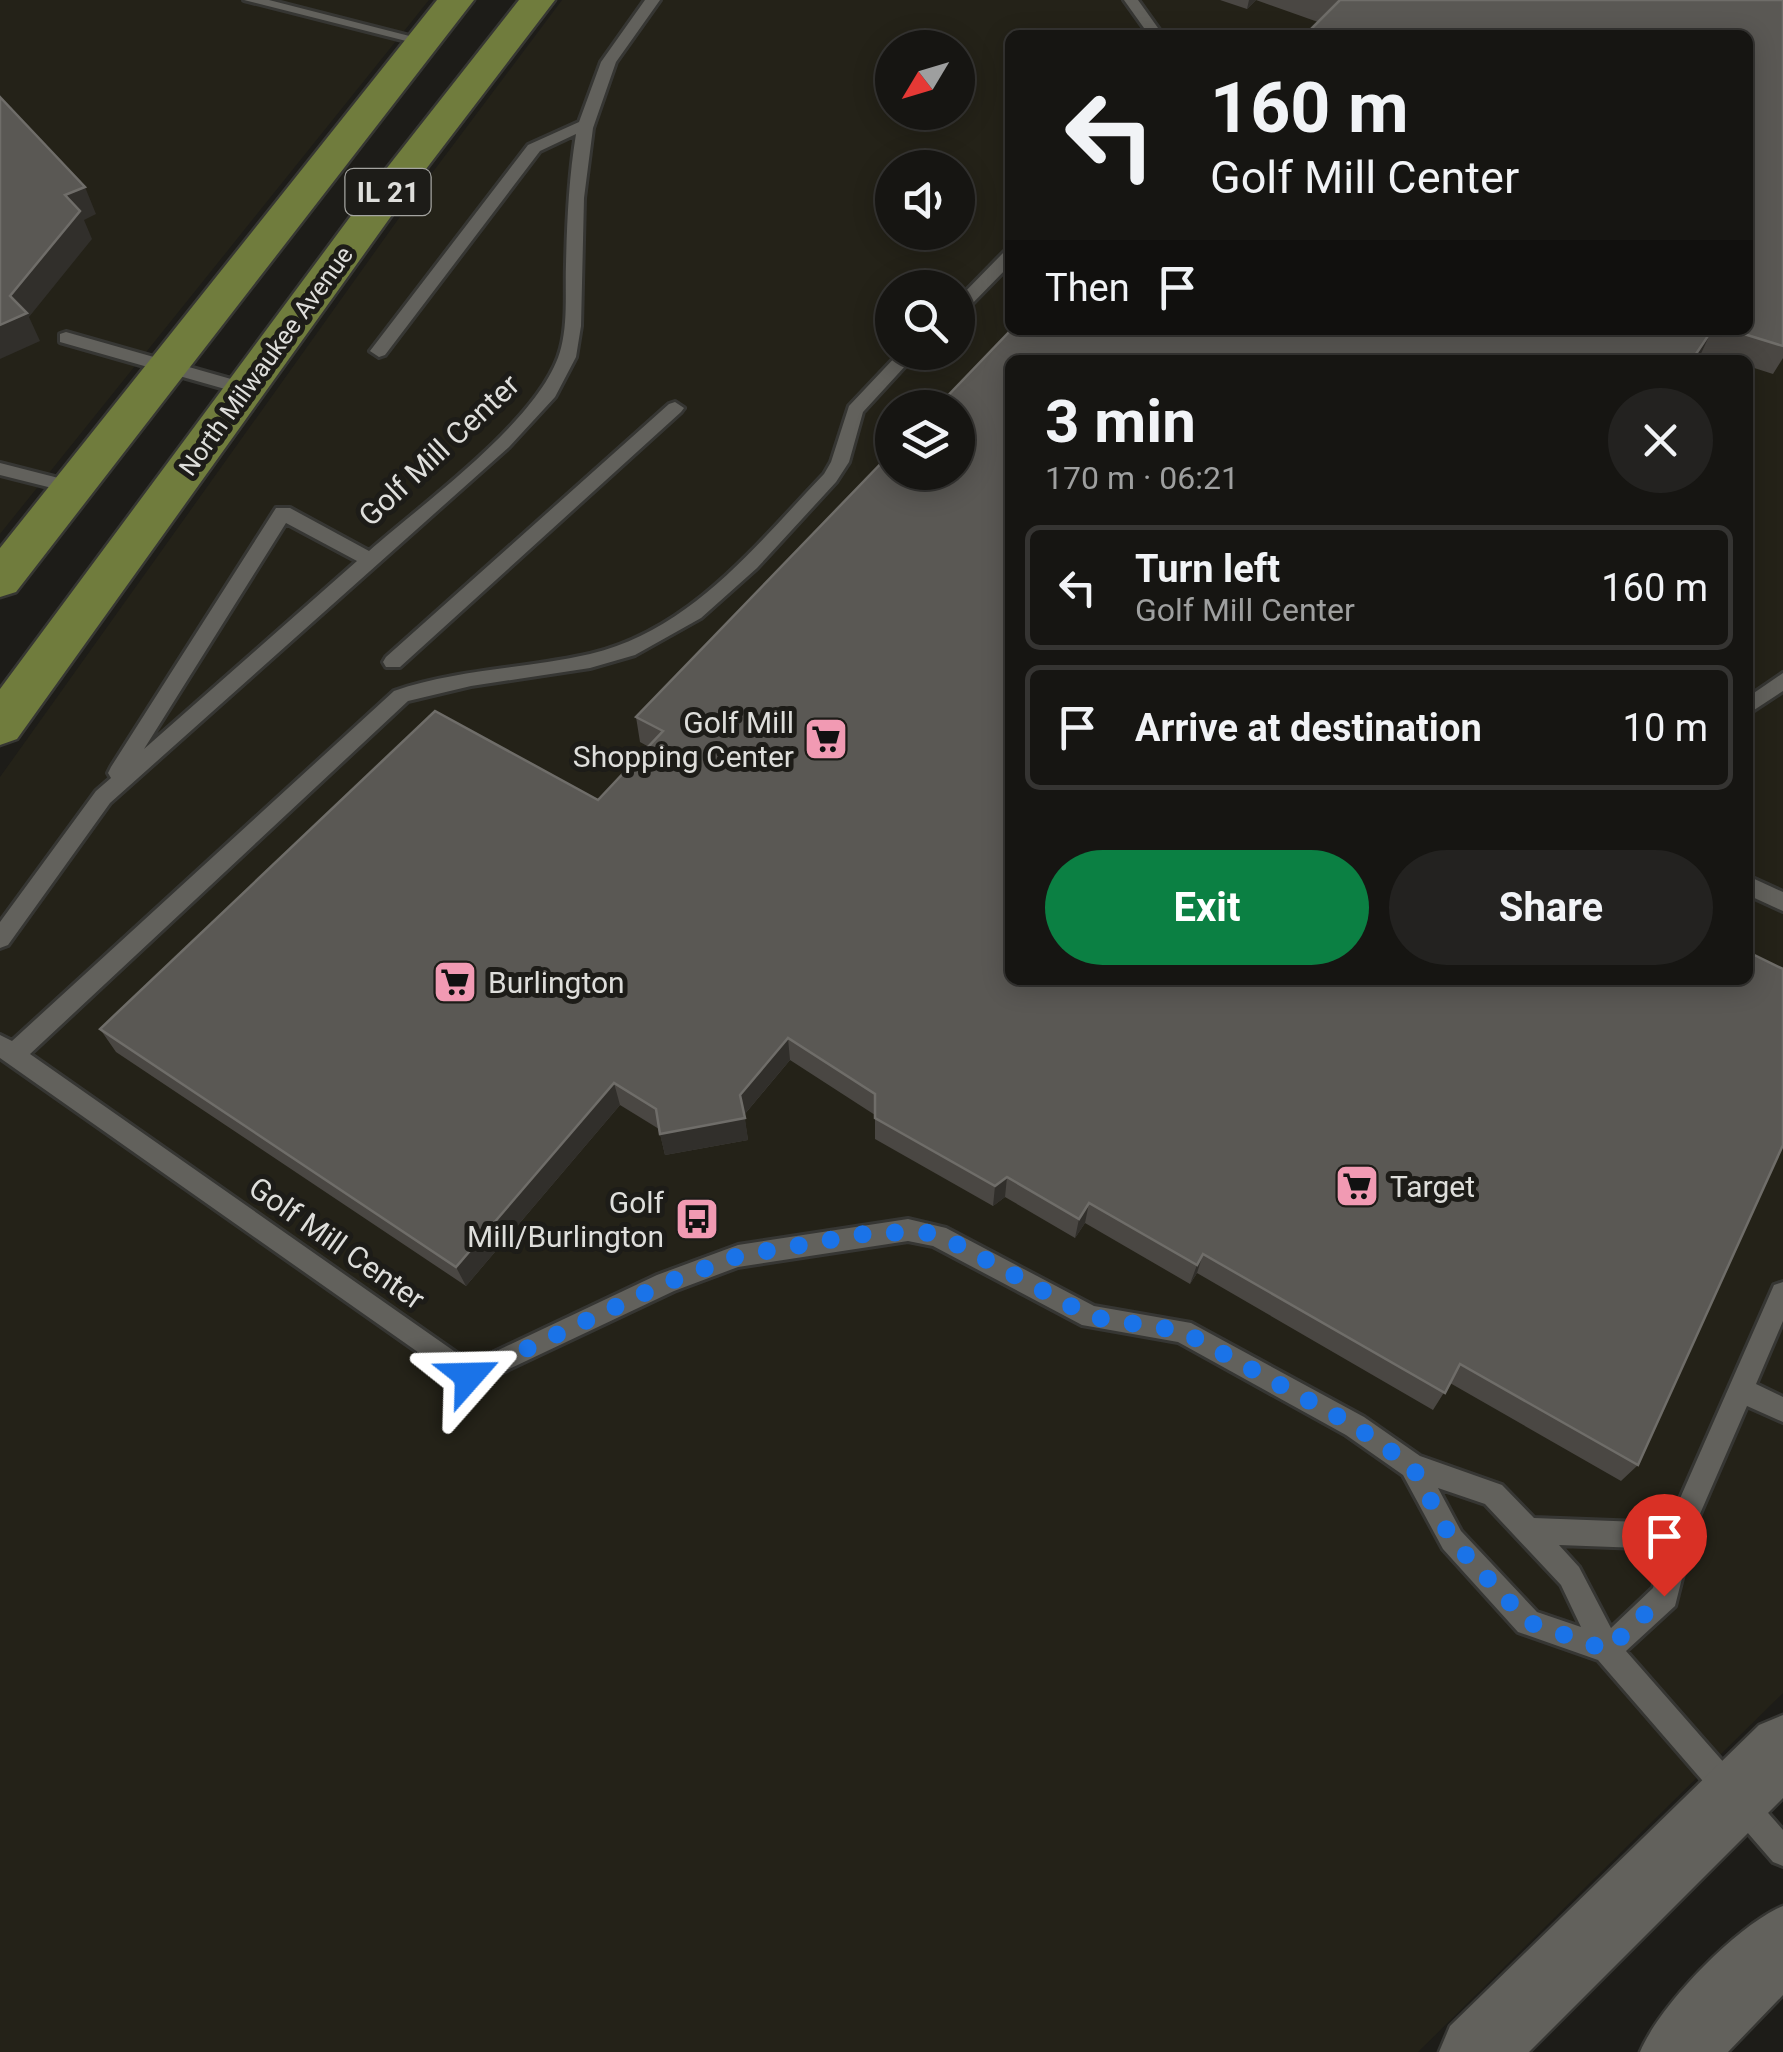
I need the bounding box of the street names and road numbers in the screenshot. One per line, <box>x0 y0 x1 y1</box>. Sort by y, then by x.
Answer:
road number: IL 21 <box>346 169 430 215</box>
street label: North Milwaukee Avenue <box>173 241 359 481</box>
street label: Golf Mill Center <box>352 367 526 533</box>
street label: Golf Mill Center <box>243 1170 431 1316</box>

